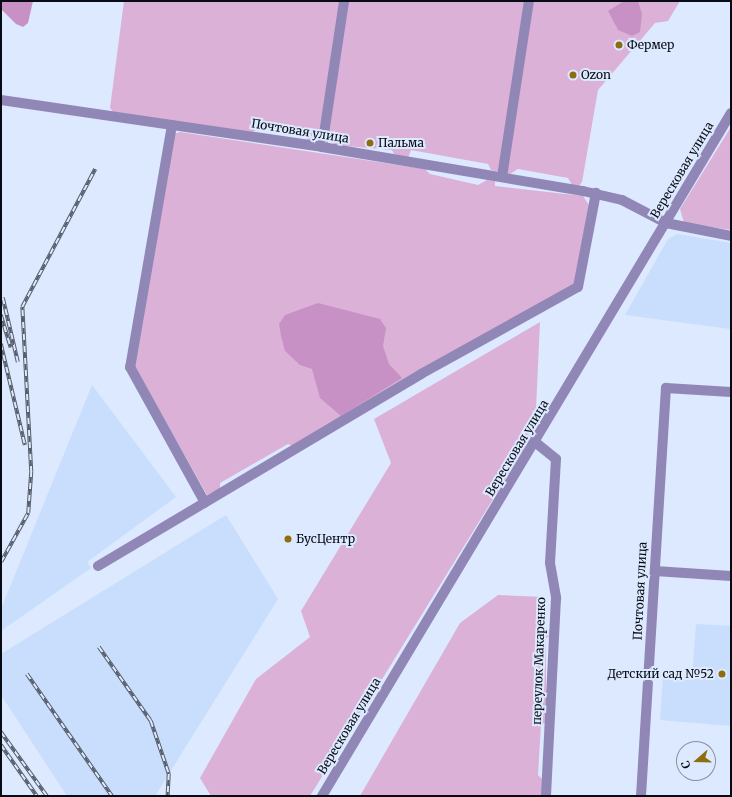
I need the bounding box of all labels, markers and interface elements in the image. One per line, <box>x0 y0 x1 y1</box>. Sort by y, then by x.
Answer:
place label: Фермер <box>627 38 674 52</box>
marker: Фермер <box>614 40 624 50</box>
place label: Ozon <box>581 68 611 82</box>
marker: Ozon <box>568 70 578 80</box>
street label: Почтовая улица <box>250 116 350 146</box>
street label: Вересковая улица <box>648 119 716 221</box>
place label: Пальма <box>378 136 424 150</box>
marker: Пальма <box>365 138 375 148</box>
street label: Вересковая улица <box>483 397 551 499</box>
place label: БусЦентр <box>296 532 355 546</box>
marker: БусЦентр <box>283 534 293 544</box>
street label: Почтовая улица <box>630 541 650 641</box>
street label: переулок Макаренко <box>530 597 548 725</box>
place label: Детский сад №52 <box>607 667 714 681</box>
marker: Детский сад №52 <box>717 669 727 679</box>
street label: Вересковая улица <box>315 675 383 777</box>
north arrow <box>676 741 716 781</box>
text: С <box>678 759 693 771</box>

